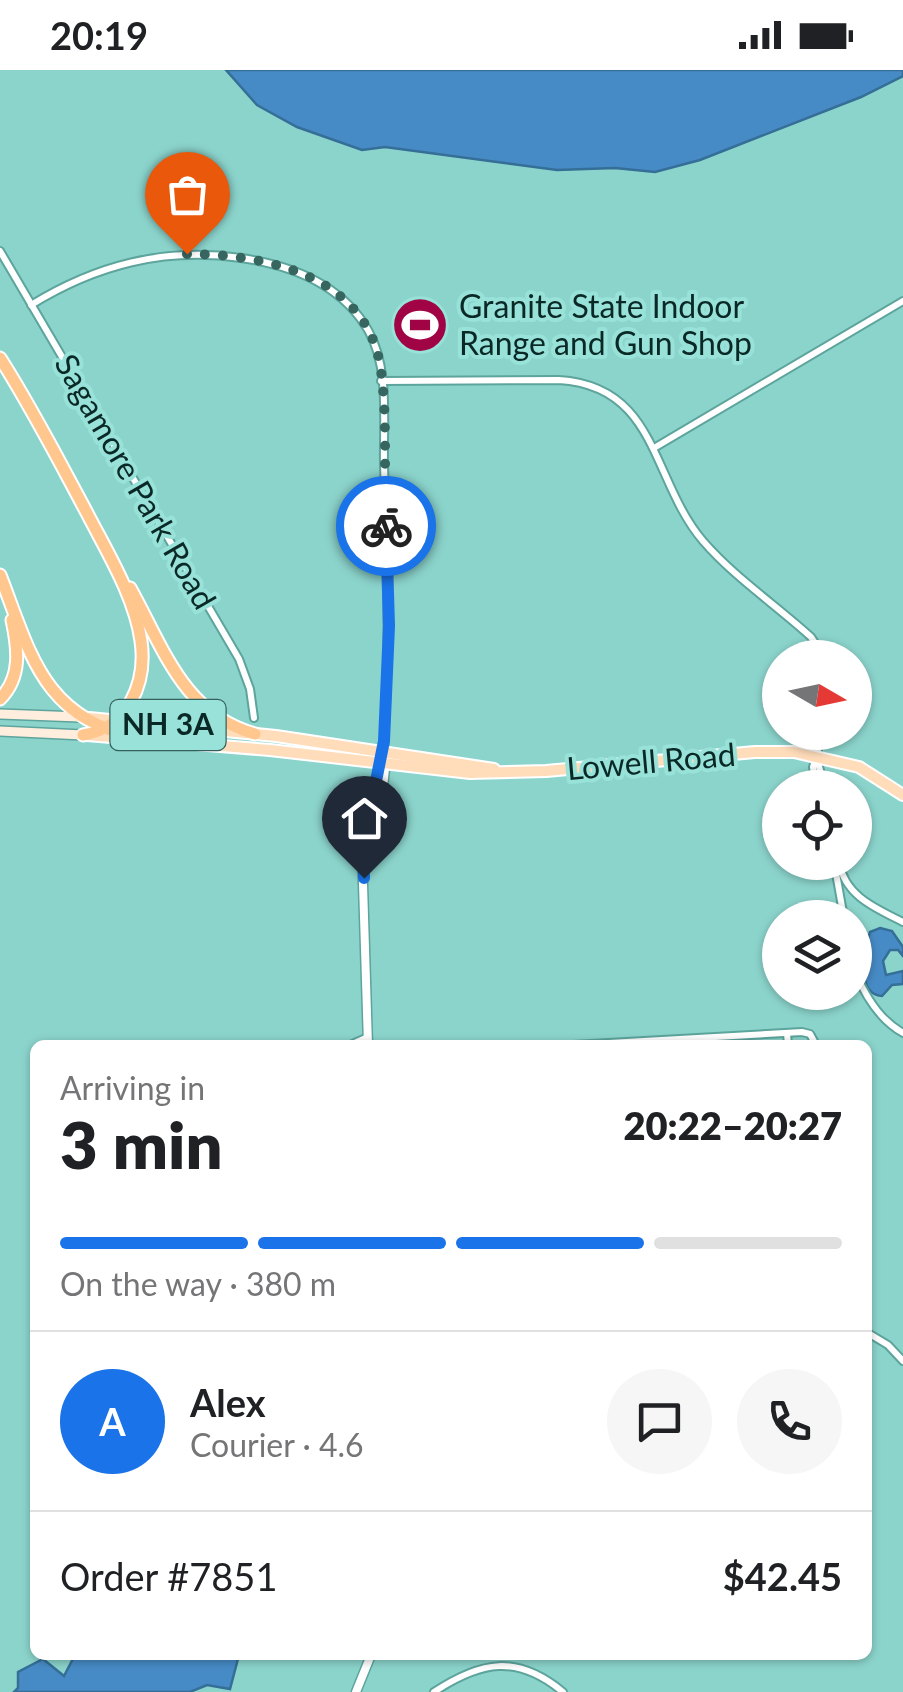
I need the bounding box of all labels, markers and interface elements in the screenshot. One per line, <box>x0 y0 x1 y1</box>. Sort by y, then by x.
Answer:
text: 20:19 <box>50 12 148 58</box>
pin <box>145 152 230 255</box>
icon: bag <box>160 167 215 222</box>
place label: Granite State Indoor Range and Gun Shop <box>459 286 752 362</box>
sports icon: Granite State Indoor Range and Gun Shop <box>390 295 450 355</box>
street label: Sagamore Park Road <box>47 347 225 616</box>
courier <box>336 476 436 576</box>
icon: bike <box>359 499 414 554</box>
north arrow <box>762 640 872 750</box>
map controls <box>762 640 872 1010</box>
road number: NH 3A <box>110 700 226 750</box>
street label: Lowell Road <box>565 734 737 787</box>
button: locate <box>762 770 872 880</box>
pin <box>322 776 407 879</box>
icon: home <box>337 791 392 846</box>
button: layers <box>762 900 872 1010</box>
text: Arriving in <box>60 1068 205 1107</box>
text: 20:22–20:27 <box>623 1102 842 1148</box>
text: 3 min <box>60 1105 222 1183</box>
text: On the way · 380 m <box>60 1264 336 1303</box>
button: chat <box>607 1369 712 1474</box>
button: phone <box>737 1369 842 1474</box>
text: Alex <box>190 1379 266 1425</box>
text: A <box>99 1398 126 1444</box>
text: Courier · 4.6 <box>190 1425 364 1464</box>
text: Order #7851 <box>60 1553 277 1599</box>
text: $42.45 <box>723 1553 842 1599</box>

